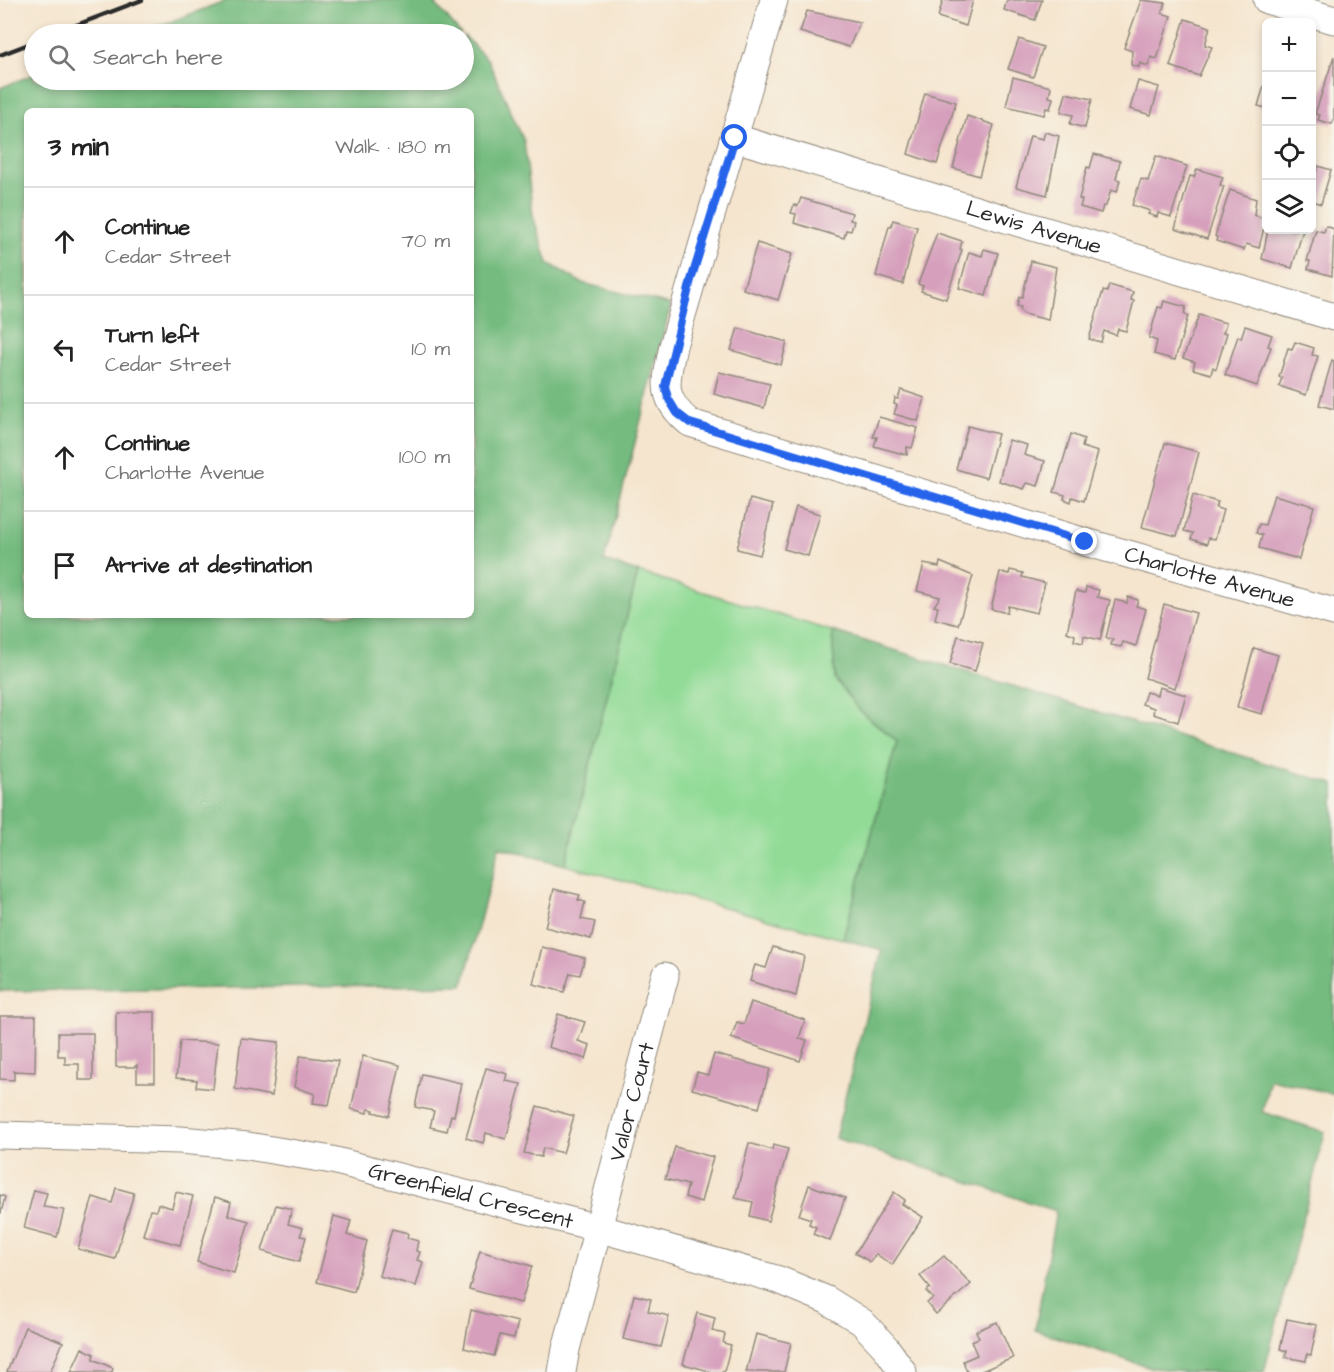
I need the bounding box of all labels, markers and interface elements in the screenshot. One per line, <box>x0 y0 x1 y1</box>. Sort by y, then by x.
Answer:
map controls <box>1262 18 1316 234</box>
button: + <box>1262 18 1316 72</box>
search box <box>24 24 474 90</box>
icon: search <box>45 41 78 74</box>
text: Search here <box>93 42 223 73</box>
button: − <box>1262 72 1316 126</box>
route start <box>721 124 747 150</box>
button: locate <box>1262 126 1316 180</box>
text: 3 min <box>48 129 109 165</box>
text: Walk · 180 m <box>335 133 450 161</box>
button: layers <box>1262 180 1316 234</box>
street label: Lewis Avenue <box>963 192 1105 262</box>
text: Continue <box>105 212 190 243</box>
icon: ahead <box>48 225 81 258</box>
text: 70 m <box>402 227 450 255</box>
text: Cedar Street <box>105 243 231 271</box>
text: Turn left <box>105 320 199 351</box>
icon: left <box>48 333 81 366</box>
text: 10 m <box>411 335 450 363</box>
text: Cedar Street <box>105 351 231 379</box>
text: Continue <box>105 428 190 459</box>
icon: ahead <box>48 441 81 474</box>
text: 100 m <box>399 443 450 471</box>
text: Charlotte Avenue <box>105 459 265 487</box>
route end <box>1071 528 1097 554</box>
street label: Charlotte Avenue <box>1121 538 1299 616</box>
icon: arrive <box>48 549 81 582</box>
text: Arrive at destination <box>105 550 312 581</box>
street label: Valor Court <box>601 1039 662 1165</box>
street label: Greenfield Crescent <box>365 1154 577 1237</box>

